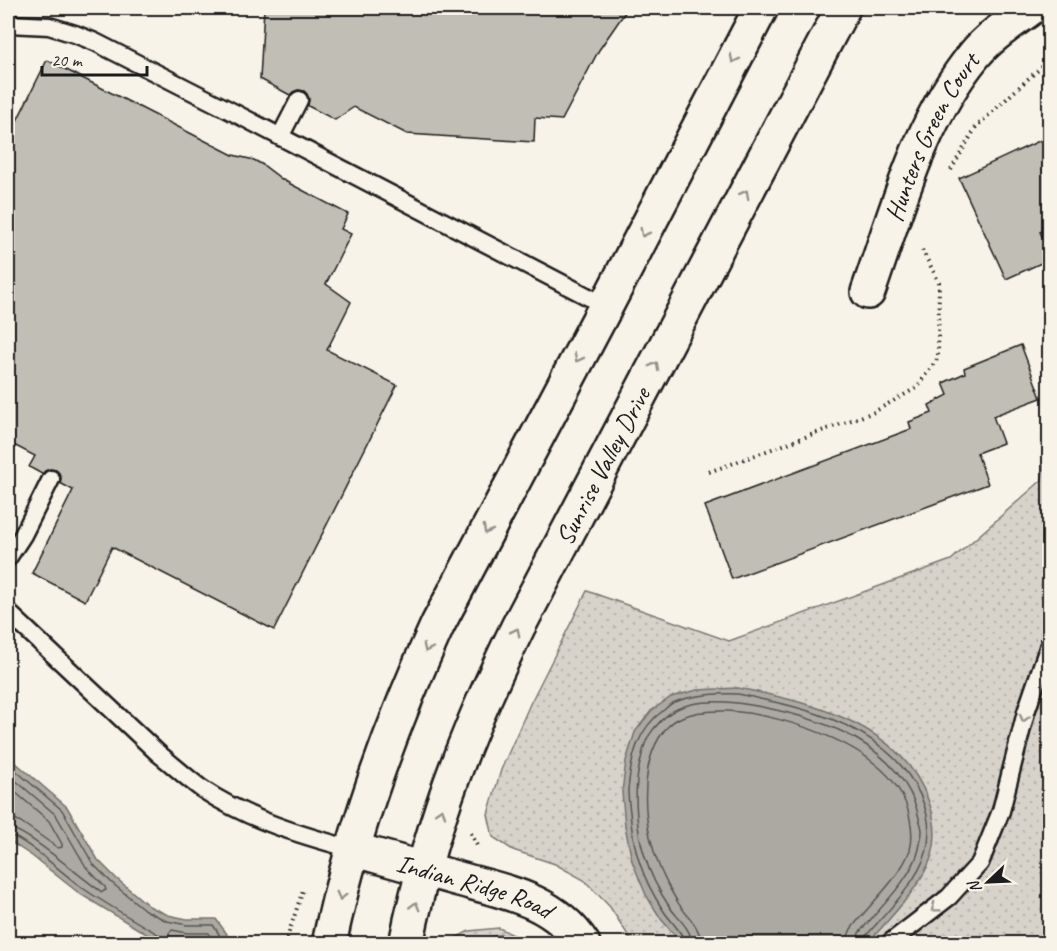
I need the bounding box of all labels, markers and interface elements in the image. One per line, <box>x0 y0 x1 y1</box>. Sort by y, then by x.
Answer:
scale bar <box>42 39 147 77</box>
street label: Hunters Green Court <box>877 44 988 225</box>
text: 20 m <box>51 49 84 71</box>
one-way arrow <box>730 53 741 64</box>
one-way arrow <box>738 189 750 200</box>
one-way arrow <box>640 226 651 237</box>
one-way arrow <box>574 352 586 363</box>
one-way arrow <box>648 362 659 373</box>
street label: Sunrise Valley Drive <box>548 379 659 550</box>
one-way arrow <box>483 524 494 535</box>
one-way arrow <box>509 628 520 639</box>
one-way arrow <box>422 641 434 652</box>
one-way arrow <box>1019 713 1032 723</box>
one-way arrow <box>434 807 446 818</box>
street label: Indian Ridge Road <box>393 846 562 928</box>
north arrow <box>958 852 1018 912</box>
text: N <box>963 876 986 896</box>
one-way arrow <box>335 891 348 901</box>
one-way arrow <box>931 900 942 911</box>
one-way arrow <box>407 901 420 911</box>

